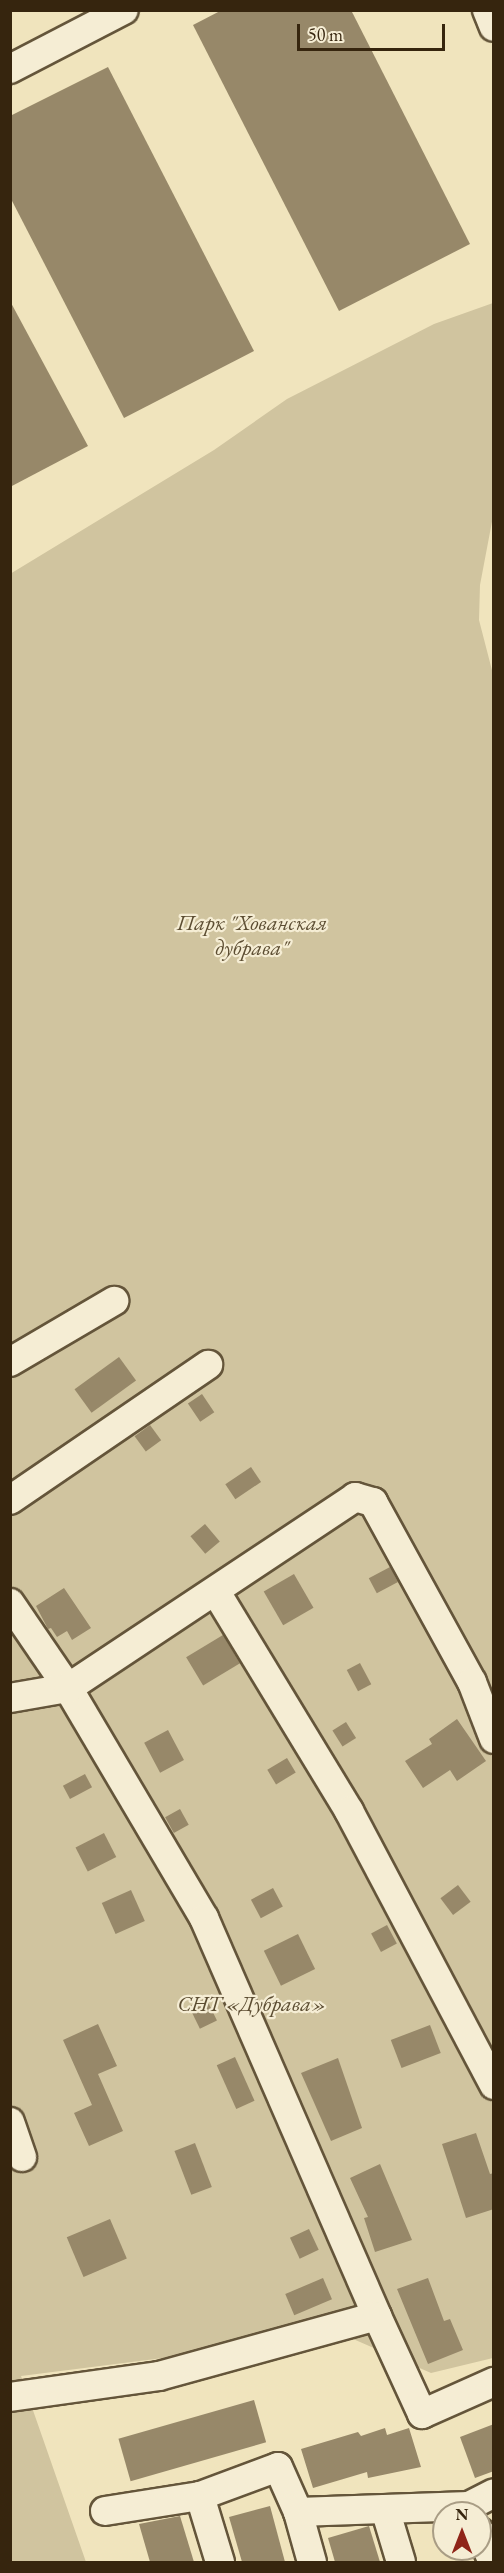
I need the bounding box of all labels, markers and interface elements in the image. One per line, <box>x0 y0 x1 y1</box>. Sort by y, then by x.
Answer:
scale bar <box>300 12 448 50</box>
text: 50 m <box>308 23 343 46</box>
park label: Парк "Хованская дубрава" <box>177 909 327 960</box>
park label: СНТ «Дубрава» <box>177 1991 327 2017</box>
north arrow <box>432 2501 492 2561</box>
text: N <box>456 2504 468 2525</box>

